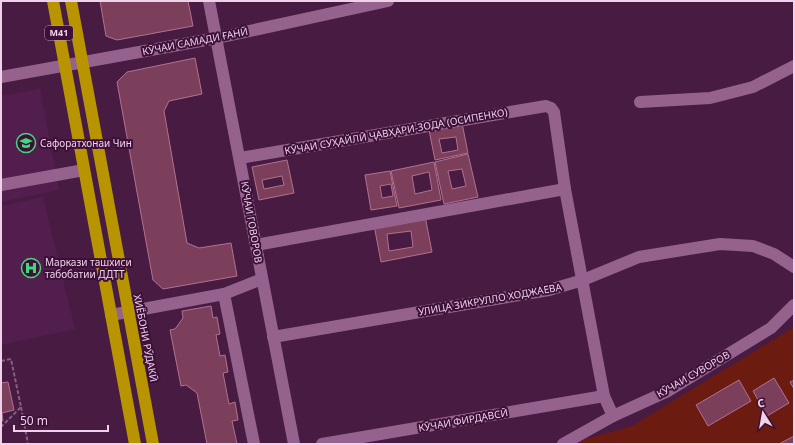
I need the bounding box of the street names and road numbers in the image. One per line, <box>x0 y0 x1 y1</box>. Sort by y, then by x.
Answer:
street label: КӮЧАИ САМАДИ ҒАНӢ <box>141 24 249 58</box>
road number: M41 <box>45 26 73 40</box>
street label: КӮЧАИ СУҲАЙЛӢ ҶАВҲАРИ-ЗОДА (ОСИПЕНКО) <box>283 104 509 158</box>
street label: КӮЧАИ ГОВОРОВ <box>238 180 266 264</box>
street label: УЛИЦА ЗИКРУЛЛО ХОДЖАЕВА <box>417 279 563 319</box>
street label: ХИЁБОНИ РӮДАКӢ <box>131 293 161 383</box>
street label: КӮЧАИ СУВОРОВ <box>654 347 732 401</box>
street label: КӮЧАИ ФИРДАВСӢ <box>417 405 509 435</box>

